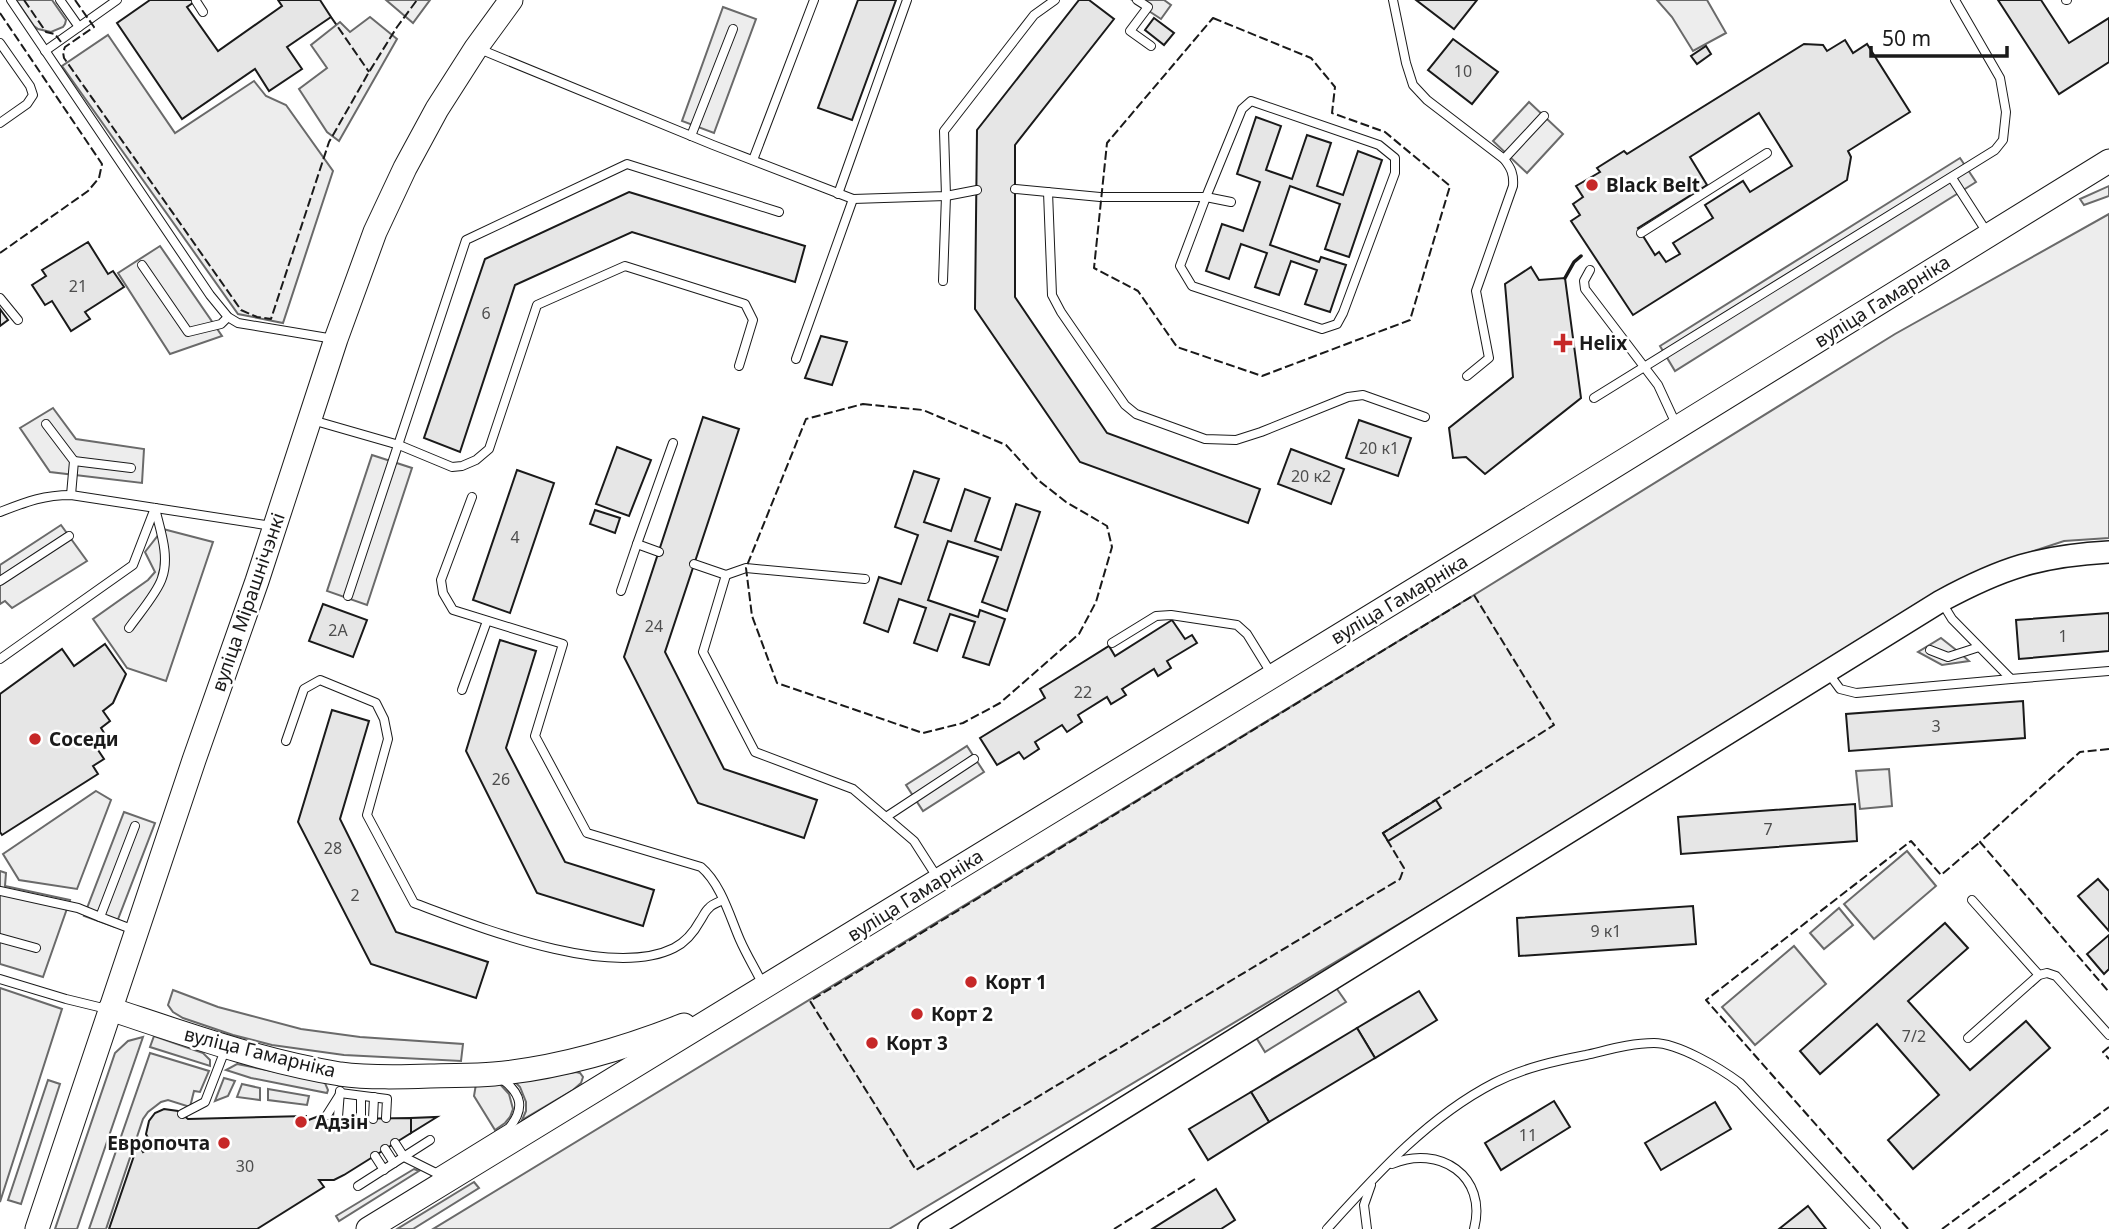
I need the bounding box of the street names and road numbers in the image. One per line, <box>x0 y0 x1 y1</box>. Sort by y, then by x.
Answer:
street label: вуліца Гамарніка <box>1809 249 1955 353</box>
street label: вуліца Мірашнічэнкі <box>205 509 291 695</box>
street label: вуліца Гамарніка <box>1326 548 1472 650</box>
street label: вуліца Гамарніка <box>842 843 988 947</box>
street label: вуліца Гамарніка <box>181 1021 339 1083</box>

